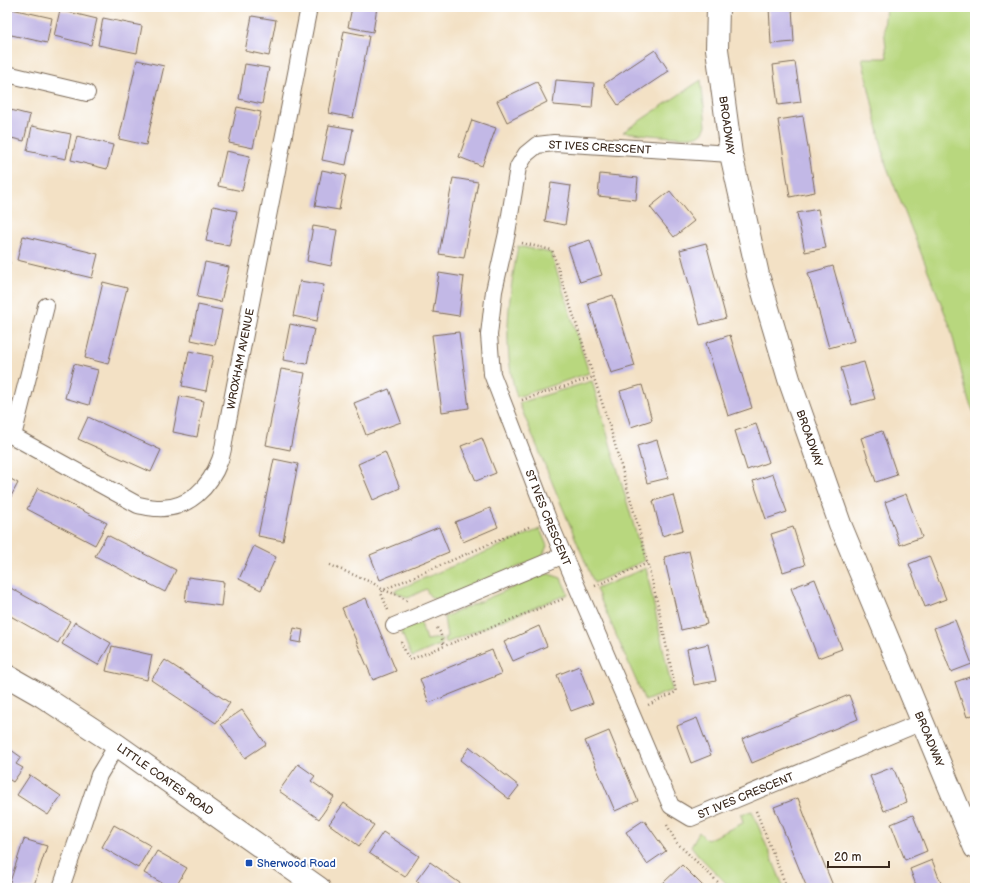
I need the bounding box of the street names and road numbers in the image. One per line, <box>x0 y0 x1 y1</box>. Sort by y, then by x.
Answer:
street label: BROADWAY <box>716 95 737 156</box>
street label: ST IVES CRESCENT <box>548 138 652 157</box>
street label: WROXHAM AVENUE <box>224 307 257 411</box>
street label: BROADWAY <box>793 408 825 469</box>
street label: ST IVES CRESCENT <box>523 468 573 568</box>
street label: BROADWAY <box>912 709 947 769</box>
street label: LITTLE COATES ROAD <box>114 741 216 818</box>
street label: ST IVES CRESCENT <box>696 770 796 821</box>

